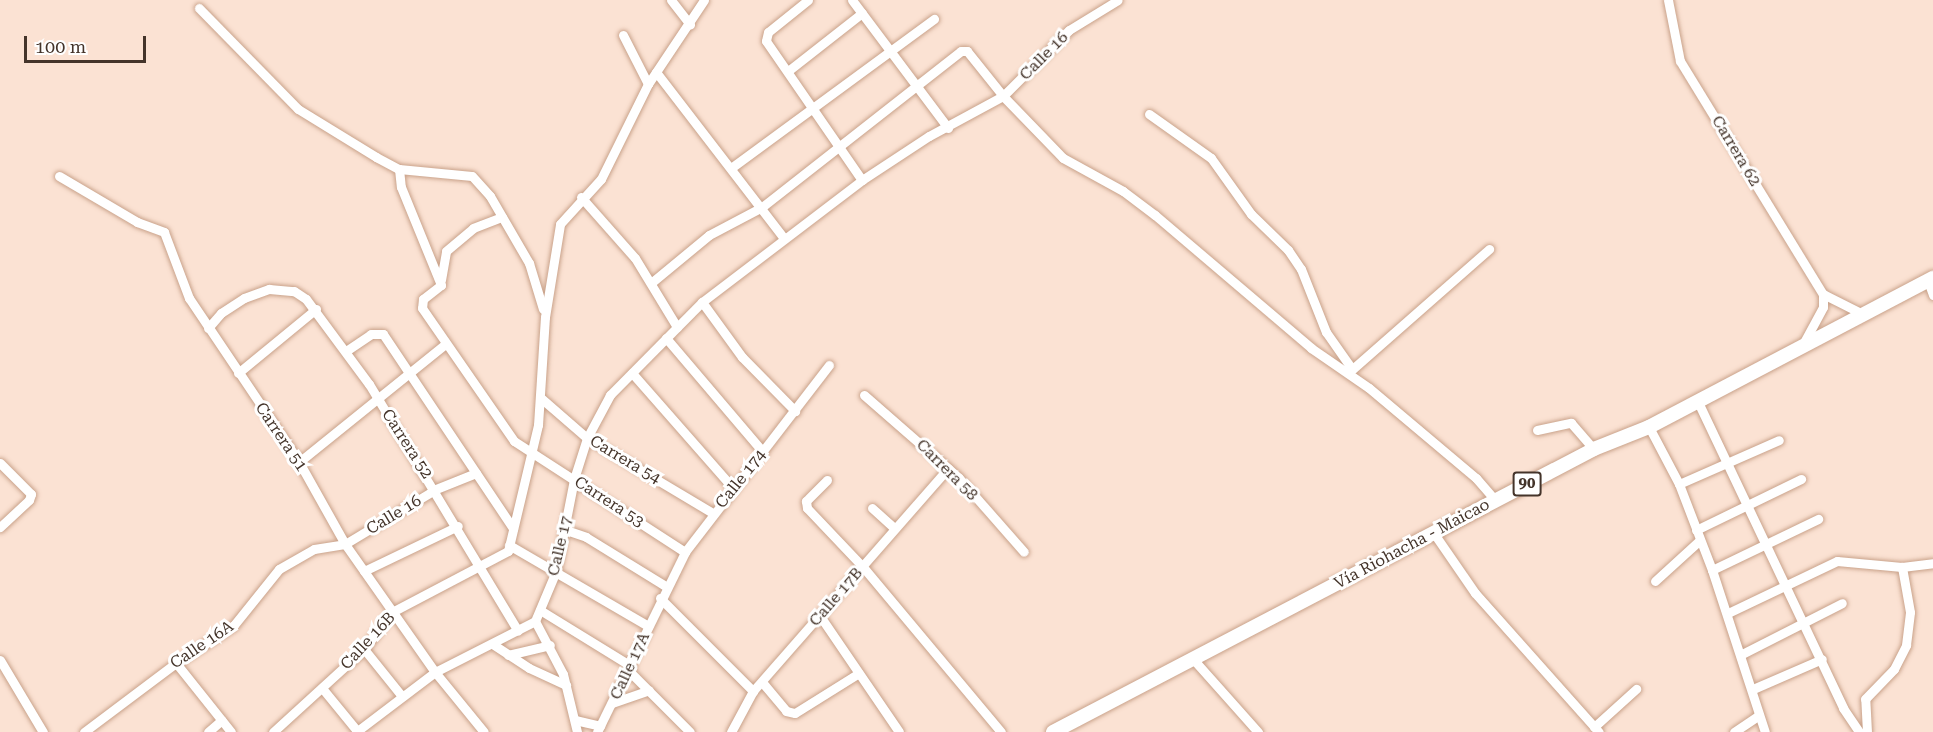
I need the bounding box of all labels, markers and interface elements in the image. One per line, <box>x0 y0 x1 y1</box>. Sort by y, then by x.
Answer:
scale bar <box>27 24 148 62</box>
street label: Calle 16 <box>1016 28 1072 84</box>
text: 100 m <box>35 36 86 57</box>
street label: Carrera 62 <box>1707 112 1765 190</box>
street label: Carrera 51 <box>251 399 311 475</box>
street label: Carrera 52 <box>377 406 437 482</box>
street label: Carrera 54 <box>586 431 664 489</box>
street label: Carrera 58 <box>912 435 982 505</box>
street label: Calle 174 <box>712 446 770 512</box>
street label: Carrera 53 <box>571 472 647 532</box>
road number: 90 <box>1512 472 1542 496</box>
street label: Calle 16 <box>363 491 425 539</box>
street label: Vía Riohacha - Maicao <box>1331 495 1493 593</box>
street label: Calle 17 <box>544 514 576 578</box>
street label: Calle 17B <box>805 564 867 630</box>
street label: Calle 16B <box>337 608 399 674</box>
street label: Calle 16A <box>167 617 237 673</box>
street label: Calle 17A <box>606 629 654 703</box>

